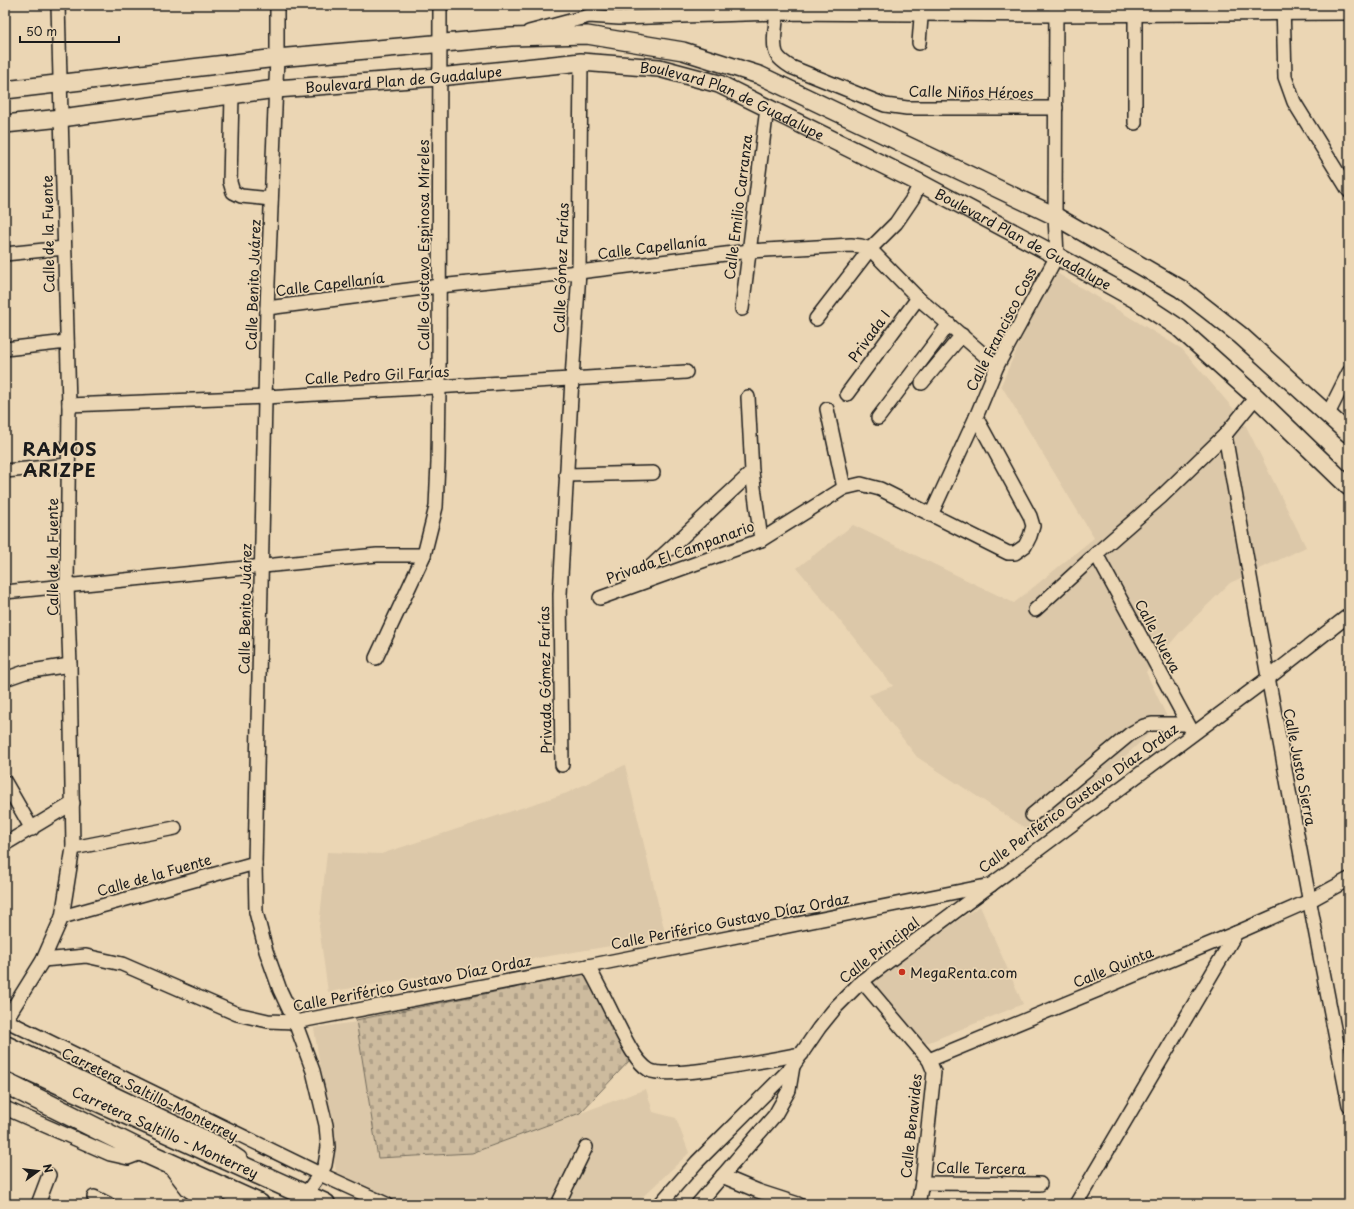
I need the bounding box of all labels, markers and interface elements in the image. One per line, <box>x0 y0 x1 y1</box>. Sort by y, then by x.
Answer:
scale bar <box>20 18 119 44</box>
text: 50 m <box>26 22 57 40</box>
street label: Boulevard Plan de Guadalupe <box>639 56 827 145</box>
street label: Boulevard Plan de Guadalupe <box>304 60 503 97</box>
street label: Calle Niños Héroes <box>908 80 1034 104</box>
street label: Calle Emilio Carranza <box>719 132 757 281</box>
street label: Calle Gustavo Espinosa Mireles <box>413 139 434 351</box>
street label: Calle de la Fuente <box>36 174 60 293</box>
street label: Boulevard Plan de Guadalupe <box>931 182 1115 294</box>
street label: Calle Gómez Farías <box>548 202 574 334</box>
street label: Calle Benito Juárez <box>240 219 266 351</box>
street label: Calle Capellanía <box>596 230 708 264</box>
street label: Calle Francisco Coss <box>961 263 1042 395</box>
street label: Calle Capellanía <box>274 267 386 301</box>
street label: Privada I <box>843 306 895 366</box>
street label: Calle Pedro Gil Farías <box>304 361 450 389</box>
district label: RAMOS ARIZPE <box>22 435 98 483</box>
street label: Calle de la Fuente <box>42 498 63 616</box>
street label: Privada El Campanario <box>603 515 757 589</box>
street label: Calle Benito Juárez <box>233 543 257 675</box>
street label: Calle Nueva <box>1130 595 1186 677</box>
street label: Privada Gómez Farías <box>533 606 557 754</box>
street label: Calle Justo Sierra <box>1278 706 1322 828</box>
street label: Calle Periférico Gustavo Díaz Ordaz <box>974 718 1183 878</box>
street label: Calle de la Fuente <box>94 849 214 901</box>
street label: Calle Periférico Gustavo Díaz Ordaz <box>609 888 851 954</box>
street label: Calle Principal <box>834 912 924 988</box>
street label: Calle Quinta <box>1070 941 1157 993</box>
street label: Calle Periférico Gustavo Díaz Ordaz <box>291 950 533 1016</box>
place label: MegaRenta.com <box>910 962 1017 983</box>
marker: MegaRenta.com <box>897 967 907 977</box>
street label: Carretera Saltillo-Monterrey <box>58 1042 242 1146</box>
street label: Calle Benavides <box>895 1073 927 1179</box>
street label: Carretera Saltillo - Monterrey <box>69 1080 262 1183</box>
north arrow <box>18 1151 58 1191</box>
street label: Calle Tercera <box>936 1157 1026 1179</box>
text: N <box>39 1162 58 1175</box>

